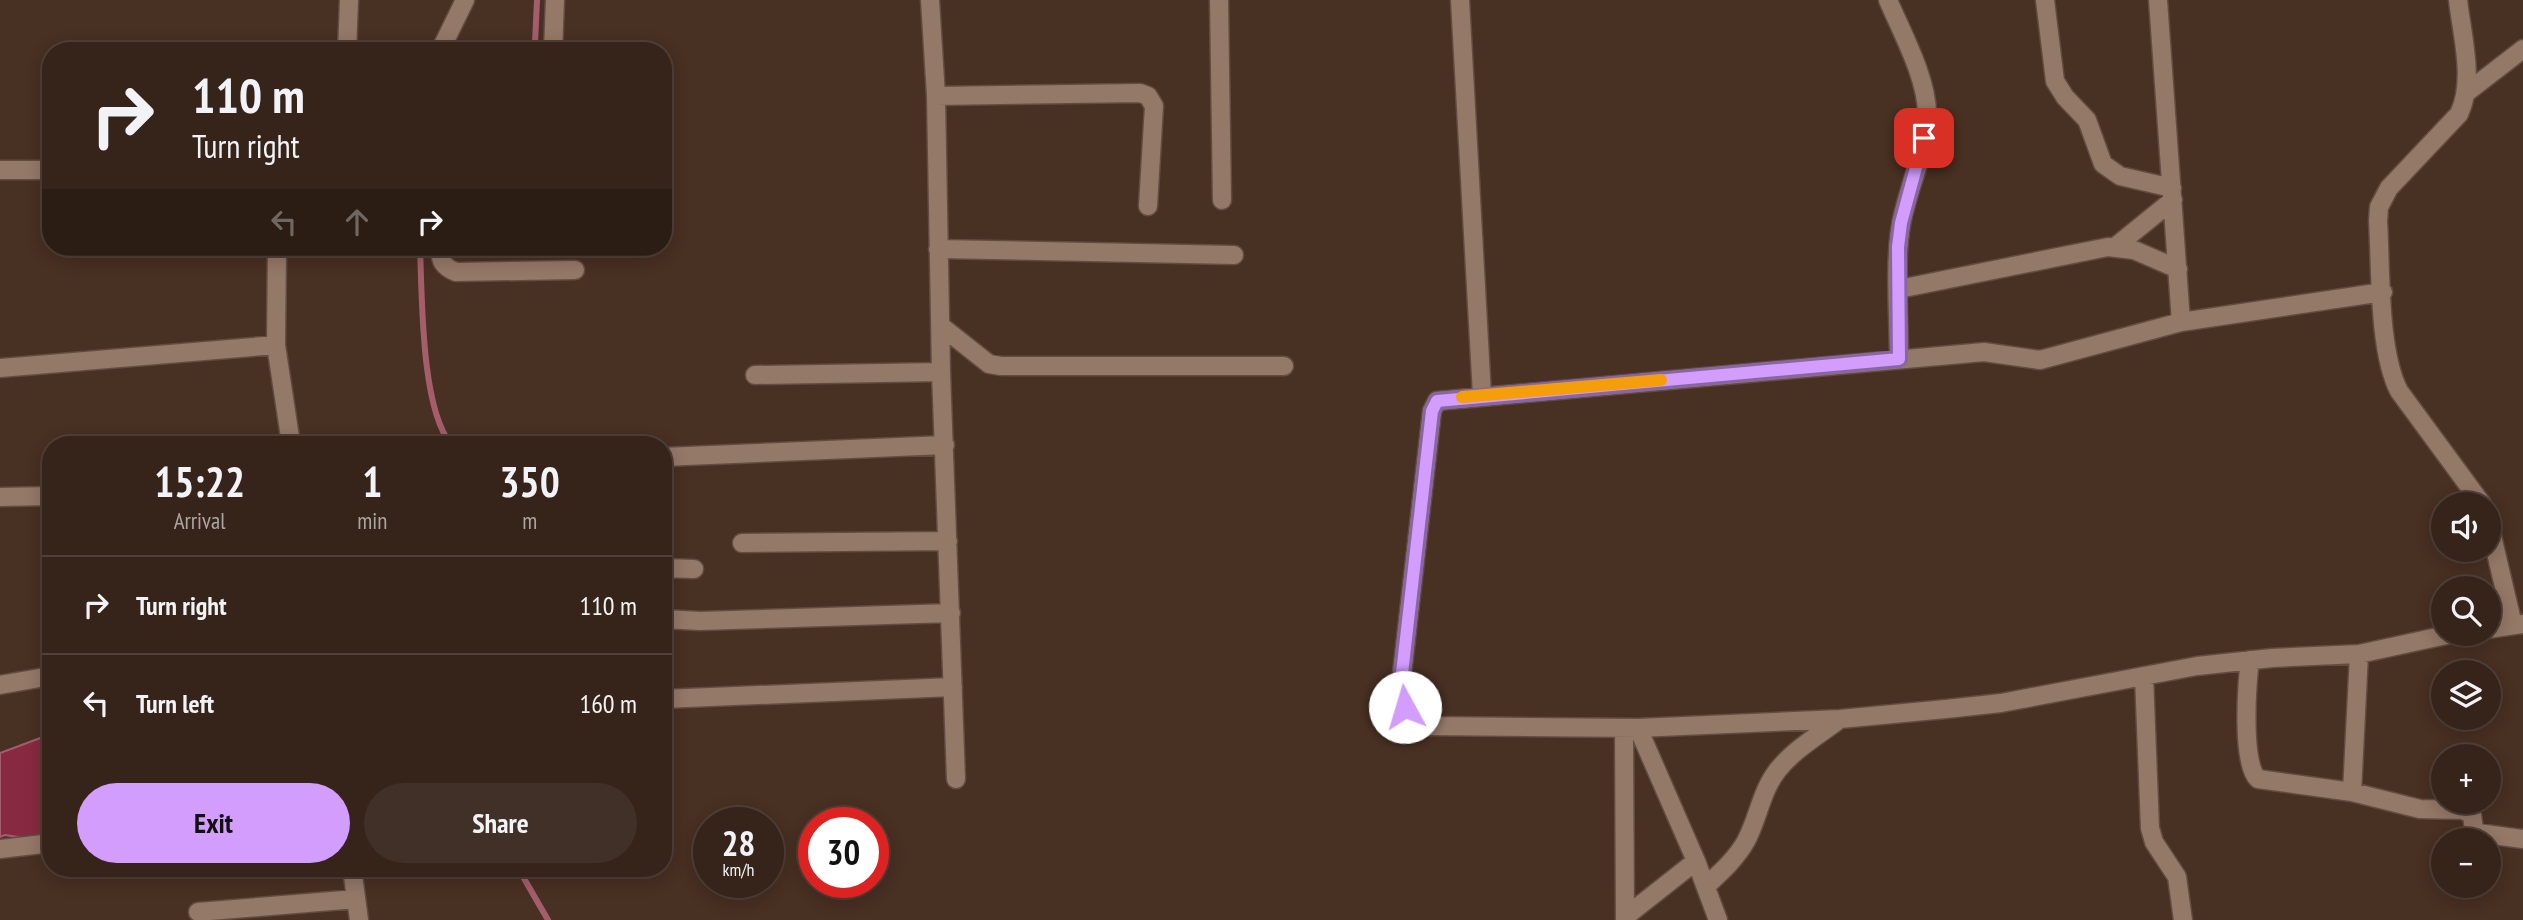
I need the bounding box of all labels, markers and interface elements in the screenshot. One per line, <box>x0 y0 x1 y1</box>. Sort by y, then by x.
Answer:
text: 110 m <box>192 63 305 127</box>
icon: right <box>77 70 168 161</box>
pin <box>1894 108 1954 168</box>
icon: arrive <box>1905 119 1943 157</box>
text: Turn right <box>192 125 300 167</box>
icon: left <box>265 203 303 241</box>
icon: ahead <box>338 203 376 241</box>
icon: right <box>411 203 449 241</box>
text: 15:22 <box>154 454 245 509</box>
text: 1 <box>362 454 382 509</box>
text: 350 <box>500 454 560 509</box>
map controls <box>2431 492 2501 898</box>
button: sound <box>2431 492 2501 562</box>
text: Arrival <box>174 506 226 535</box>
text: min <box>357 506 387 535</box>
text: m <box>522 506 537 535</box>
button: search <box>2431 576 2501 646</box>
icon: right <box>77 586 115 624</box>
text: Turn right <box>136 589 227 622</box>
text: 110 m <box>579 589 637 622</box>
button: layers <box>2431 660 2501 730</box>
position arrow <box>1368 670 1442 744</box>
icon: left <box>77 684 115 722</box>
text: Turn left <box>136 687 214 720</box>
text: 160 m <box>579 687 637 720</box>
button: + <box>2431 744 2501 814</box>
button: Exit <box>77 783 350 863</box>
button: Share <box>364 783 637 863</box>
speed limit sign: 30 <box>798 807 889 898</box>
text: 28 <box>722 820 755 866</box>
button: − <box>2431 828 2501 898</box>
text: km/h <box>723 858 754 881</box>

